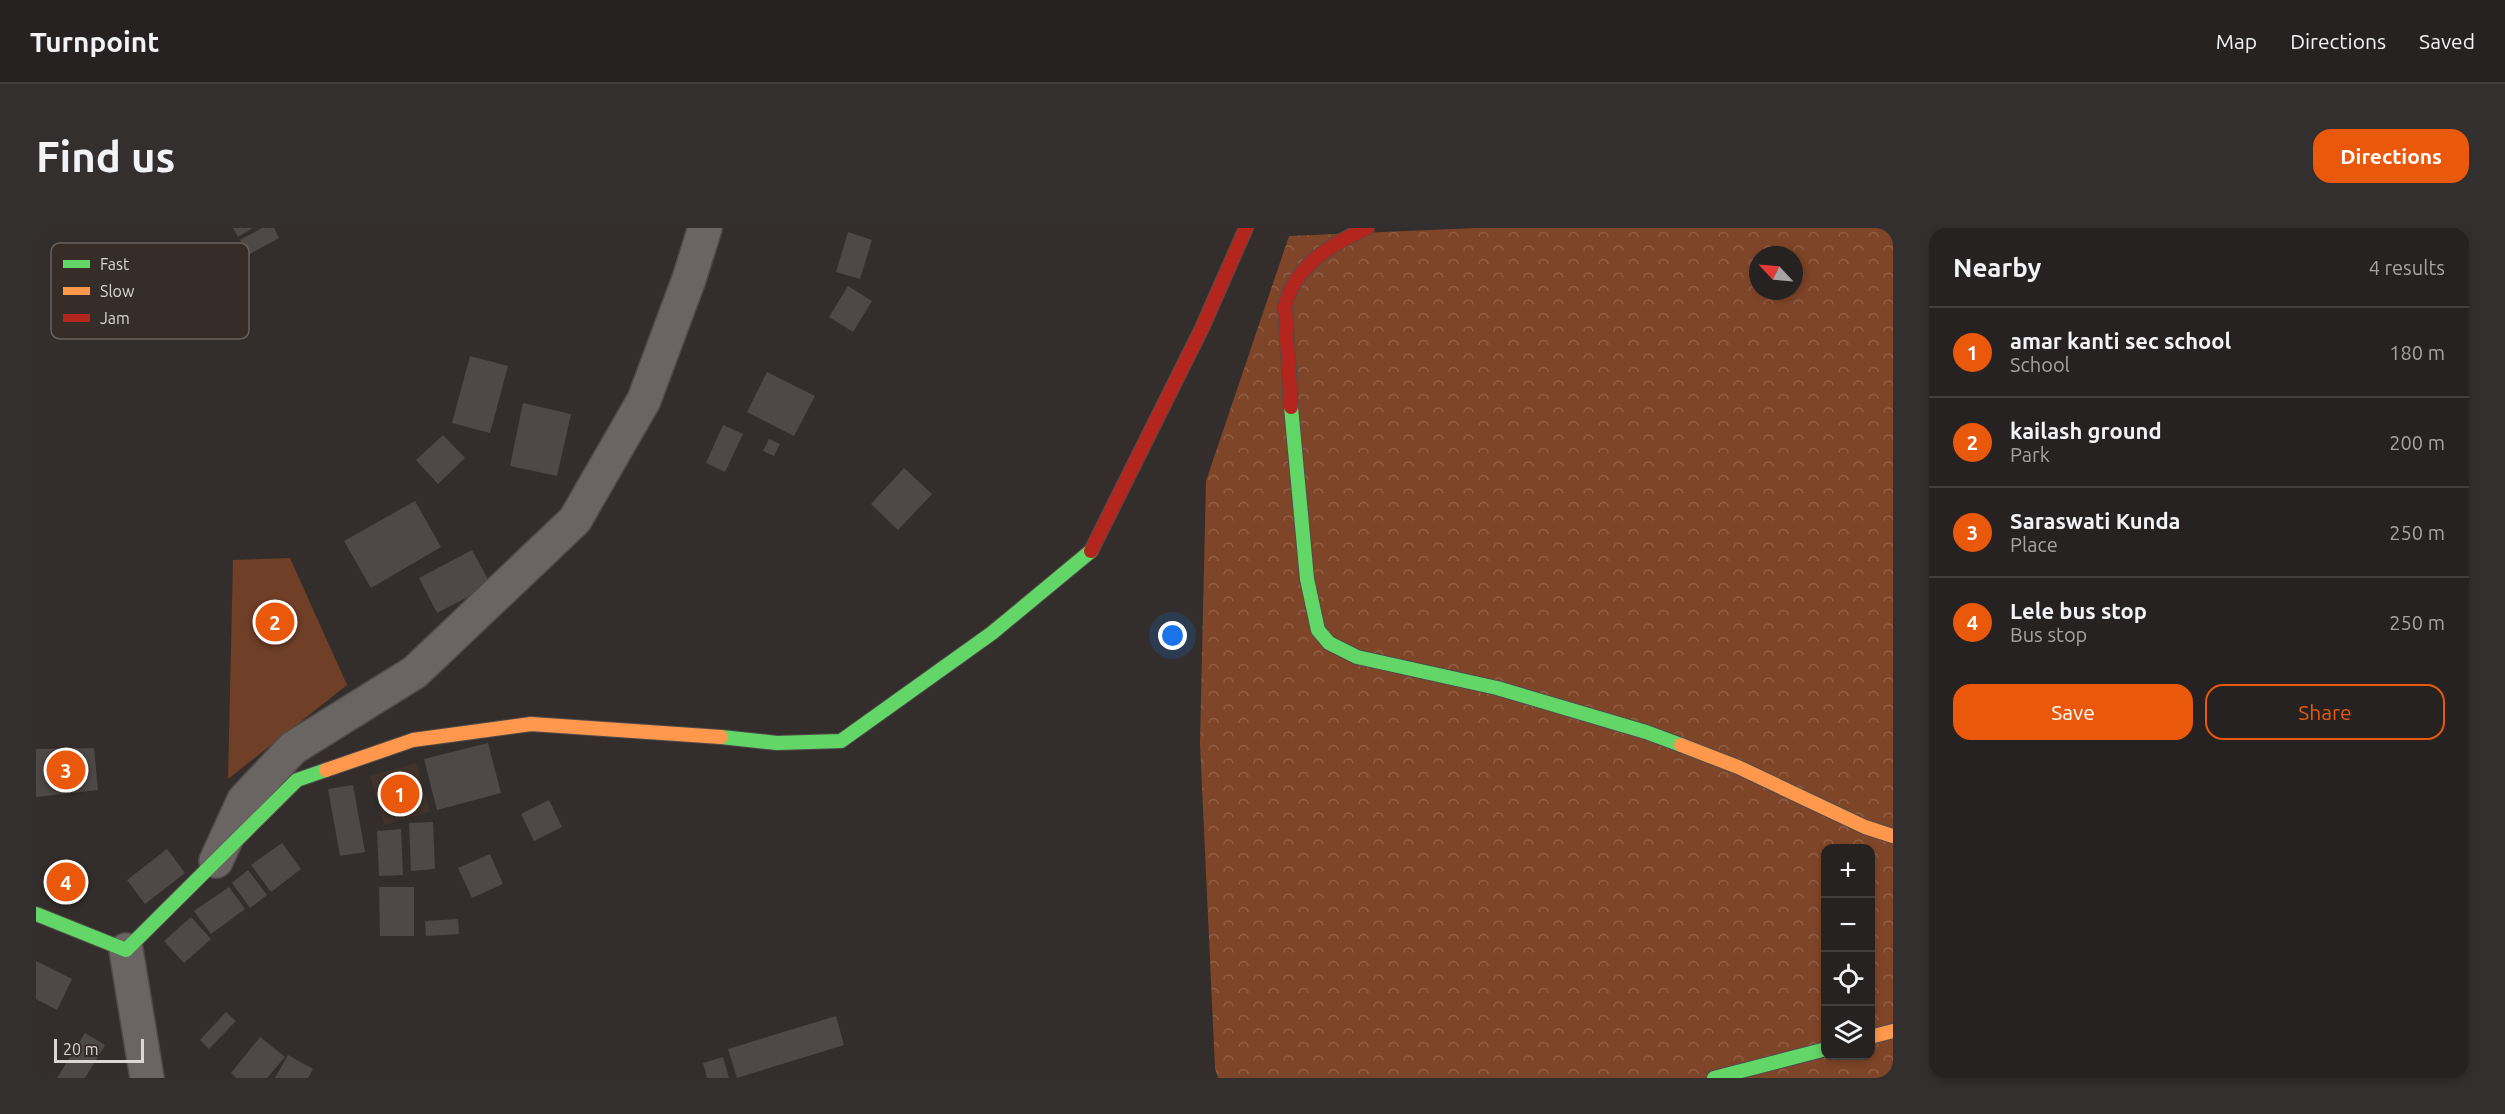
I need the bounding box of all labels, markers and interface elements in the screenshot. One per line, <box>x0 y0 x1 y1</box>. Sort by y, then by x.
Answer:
text: Turnpoint <box>30 26 159 57</box>
text: Map <box>2216 29 2257 53</box>
text: Directions <box>2290 29 2386 53</box>
text: Saved <box>2419 29 2475 53</box>
button: Directions <box>2313 129 2469 183</box>
text: Find us <box>36 133 175 180</box>
legend <box>51 243 249 339</box>
north arrow <box>1749 246 1803 300</box>
text: Nearby <box>1953 253 2041 282</box>
text: Fast <box>100 255 130 273</box>
text: 4 results <box>2369 256 2445 279</box>
text: Slow <box>100 282 135 300</box>
text: Jam <box>100 309 130 327</box>
text: amar kanti sec school <box>2010 328 2231 353</box>
text: 1 <box>1967 341 1978 364</box>
text: 180 m <box>2389 341 2445 364</box>
text: School <box>2010 353 2070 376</box>
text: kailash ground <box>2010 418 2162 443</box>
text: 2 <box>1967 431 1978 454</box>
text: 200 m <box>2389 431 2445 454</box>
text: Park <box>2010 443 2050 466</box>
text: Saraswati Kunda <box>2010 508 2181 533</box>
text: 3 <box>1967 521 1978 544</box>
text: 250 m <box>2389 521 2445 544</box>
text: Place <box>2010 533 2058 556</box>
text: Lele bus stop <box>2010 598 2147 623</box>
pin: 2 <box>256 600 294 644</box>
text: 4 <box>1967 611 1978 634</box>
text: 250 m <box>2389 611 2445 634</box>
your location <box>1158 621 1187 650</box>
text: Bus stop <box>2010 623 2087 646</box>
button: Save <box>1953 684 2193 740</box>
button: Share <box>2205 684 2445 740</box>
pin: 3 <box>46 748 86 792</box>
pin: 1 <box>380 772 420 816</box>
map controls <box>1821 844 1875 1060</box>
button: + <box>1821 844 1875 898</box>
pin: 4 <box>46 860 86 904</box>
button: − <box>1821 898 1875 952</box>
button: locate <box>1821 952 1875 1006</box>
button: layers <box>1821 1006 1875 1060</box>
scale bar <box>54 1036 144 1064</box>
text: 20 m <box>63 1040 99 1058</box>

